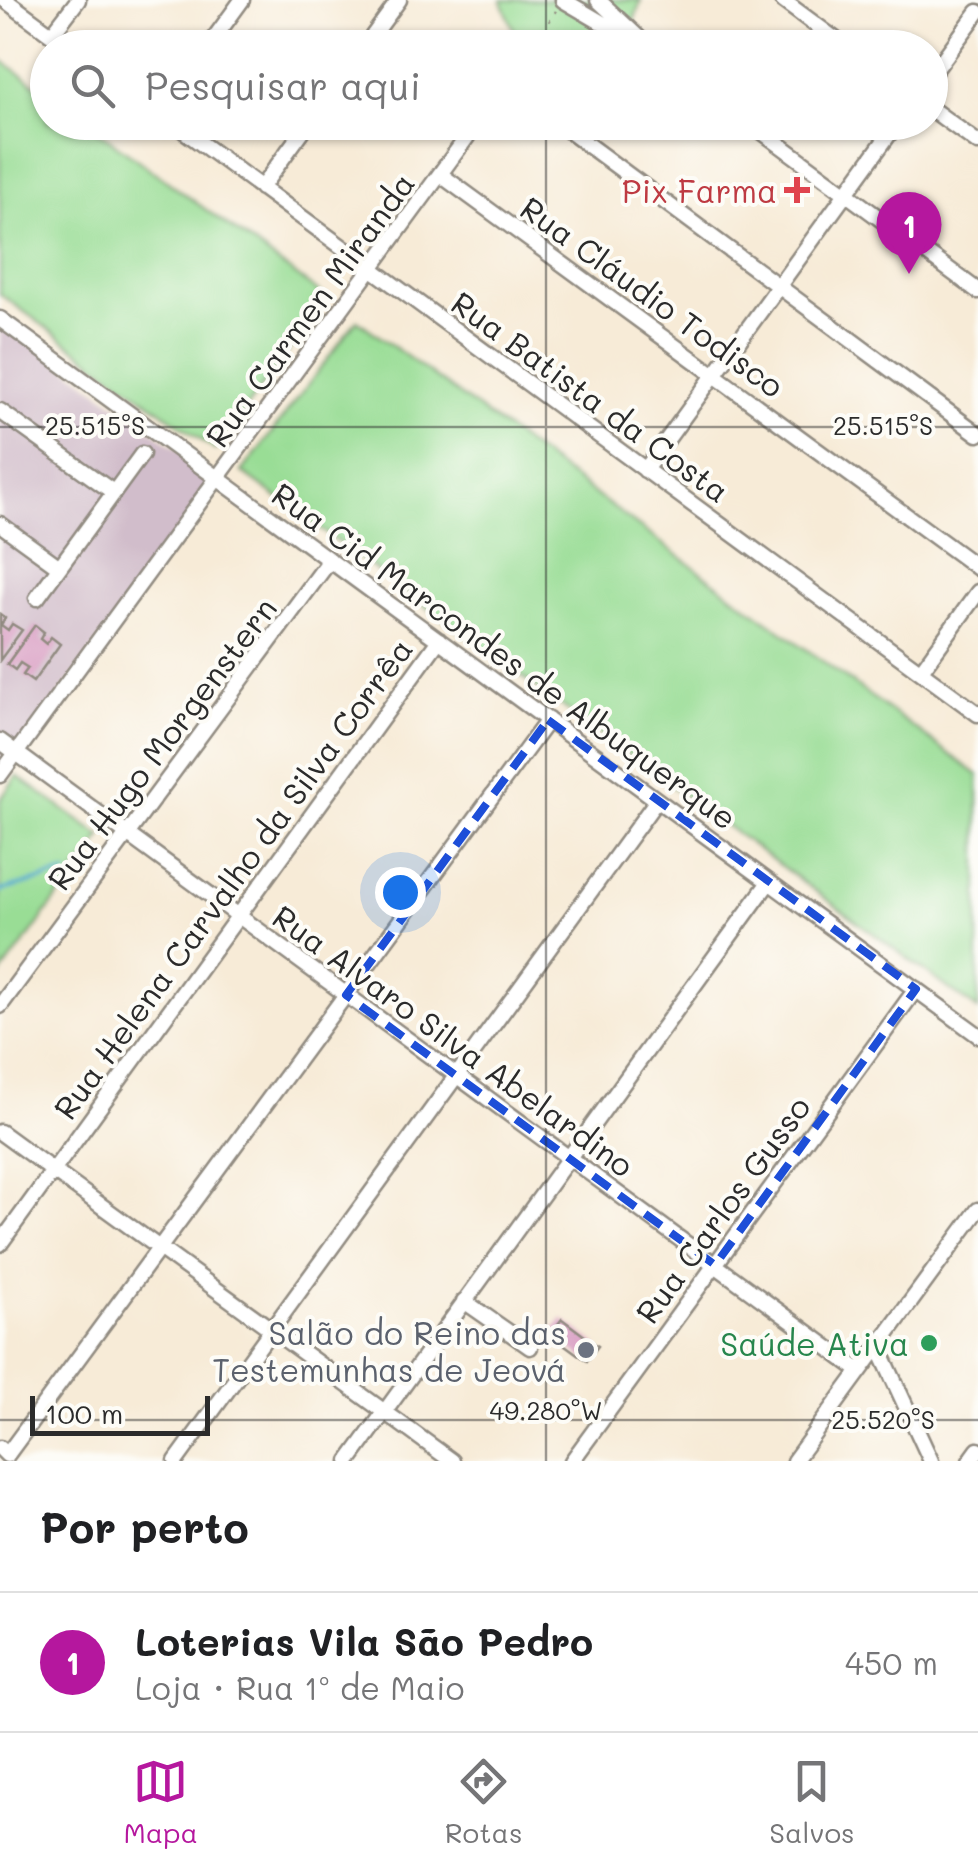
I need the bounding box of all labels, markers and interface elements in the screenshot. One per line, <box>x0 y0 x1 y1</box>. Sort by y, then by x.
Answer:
search box <box>30 30 948 140</box>
icon: search <box>65 58 120 113</box>
text: Pesquisar aqui <box>145 60 421 110</box>
street label: Rua Carmen Miranda <box>195 163 423 455</box>
place label: Pix Farma <box>622 169 777 211</box>
marker: Pix Farma <box>786 179 808 201</box>
street label: Rua Cláudio Todisco <box>513 186 793 406</box>
pin: 1 <box>876 192 942 274</box>
street label: Rua Batista da Costa <box>444 281 738 511</box>
text: 25.515°S <box>45 409 145 441</box>
text: 25.515°S <box>833 409 933 441</box>
street label: Rua Cid Marcondes de Albuquerque <box>264 472 746 838</box>
street label: Rua Hugo Morgenstern <box>37 588 285 898</box>
street label: Rua Helena Carvalho da Silva Corrêa <box>43 629 421 1127</box>
your location <box>375 867 426 918</box>
street label: Rua Alvaro Silva Abelardino <box>265 895 643 1185</box>
street label: Rua Carlos Gusso <box>625 1087 819 1331</box>
place label: Salão do Reino das Testemunhas de Jeová <box>212 1311 566 1390</box>
place label: Saúde Ativa <box>720 1322 909 1364</box>
marker: Saúde Ativa <box>918 1332 940 1354</box>
marker: Salão do Reino das Testemunhas de Jeová <box>575 1339 597 1361</box>
scale bar <box>30 1391 210 1436</box>
text: 49.280°W <box>490 1394 602 1426</box>
text: 100 m <box>45 1395 123 1431</box>
text: 25.520°S <box>831 1403 935 1435</box>
text: Por perto <box>40 1499 249 1554</box>
text: Loterias Vila São Pedro <box>135 1616 593 1666</box>
text: 1 <box>65 1641 80 1683</box>
text: 450 m <box>845 1641 938 1683</box>
text: Loja · Rua 1º de Maio <box>135 1666 465 1708</box>
tab: Mapa <box>123 1754 198 1850</box>
tab: Rotas <box>445 1754 523 1850</box>
tab: Salvos <box>769 1754 855 1850</box>

